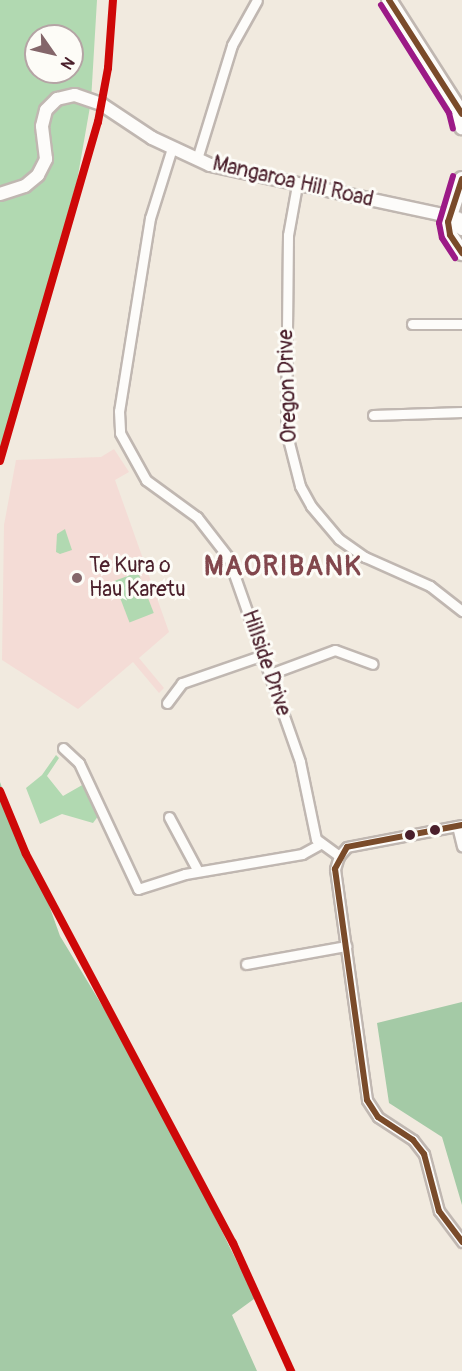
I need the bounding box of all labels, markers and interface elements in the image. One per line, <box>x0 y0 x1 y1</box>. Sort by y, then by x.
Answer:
north arrow <box>24 24 84 84</box>
text: N <box>56 53 79 73</box>
street label: Mangaroa Hill Road <box>210 151 376 213</box>
street label: Oregon Drive <box>273 329 303 443</box>
district label: MAORIBANK <box>204 551 362 583</box>
place label: Te Kura o Hau Karetu <box>89 553 186 603</box>
marker: Te Kura o Hau Karetu <box>70 571 84 585</box>
street label: Hillside Drive <box>236 607 296 719</box>
unlabelled marker <box>429 824 441 836</box>
unlabelled marker <box>404 829 416 841</box>

